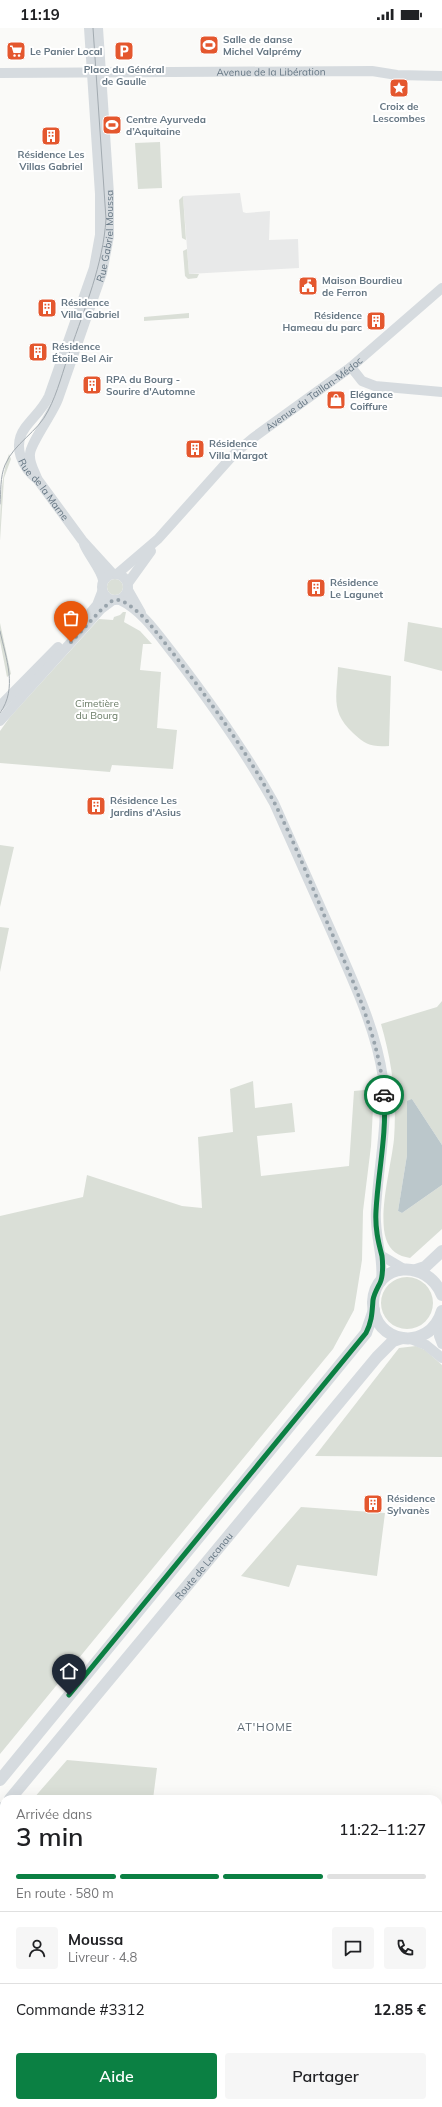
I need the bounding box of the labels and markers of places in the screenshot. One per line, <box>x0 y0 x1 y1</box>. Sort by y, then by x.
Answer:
place label: Salle de danse Michel Valprémy <box>223 33 302 58</box>
sports icon: Salle de danse Michel Valprémy <box>198 34 220 56</box>
supermarket icon: Le Panier Local <box>5 40 27 62</box>
parking icon: Place du Général de Gaulle <box>113 40 135 62</box>
place label: Le Panier Local <box>30 45 102 58</box>
place label: Place du Général de Gaulle <box>84 63 164 88</box>
place icon: Croix de Lescombes <box>388 77 410 99</box>
place label: Croix de Lescombes <box>373 100 425 125</box>
place label: Centre Ayurveda d’Aquitaine <box>126 113 206 138</box>
sports icon: Centre Ayurveda d’Aquitaine <box>101 114 123 136</box>
building icon: Résidence Les Villas Gabriel <box>40 125 62 147</box>
place label: Résidence Les Villas Gabriel <box>18 148 84 173</box>
place label: Maison Bourdieu de Ferron <box>322 274 402 299</box>
public building icon: Maison Bourdieu de Ferron <box>297 275 319 297</box>
place label: Résidence Villa Gabriel <box>60 296 119 321</box>
building icon: Résidence Villa Gabriel <box>36 297 58 319</box>
place label: Résidence Hameau du parc <box>283 309 363 334</box>
building icon: Résidence Hameau du parc <box>365 310 387 332</box>
place label: Résidence Étoile Bel Air <box>52 340 113 365</box>
building icon: Résidence Étoile Bel Air <box>27 341 49 363</box>
place label: RPA du Bourg - Sourire d'Automne <box>106 373 196 398</box>
building icon: RPA du Bourg - Sourire d'Automne <box>81 374 103 396</box>
place label: Elégance Coiffure <box>350 388 393 413</box>
shop icon: Elégance Coiffure <box>325 389 347 411</box>
place label: Résidence Villa Margot <box>208 437 268 462</box>
building icon: Résidence Villa Margot <box>184 438 206 460</box>
place label: Résidence Le Lagunet <box>330 576 383 601</box>
building icon: Résidence Le Lagunet <box>305 577 327 599</box>
pin <box>54 601 88 642</box>
place label: Résidence Les Jardins d'Asius <box>110 794 181 819</box>
building icon: Résidence Les Jardins d'Asius <box>85 795 107 817</box>
place label: Résidence Sylvanès <box>387 1492 436 1517</box>
building icon: Résidence Sylvanès <box>362 1493 384 1515</box>
pin <box>52 1654 86 1695</box>

